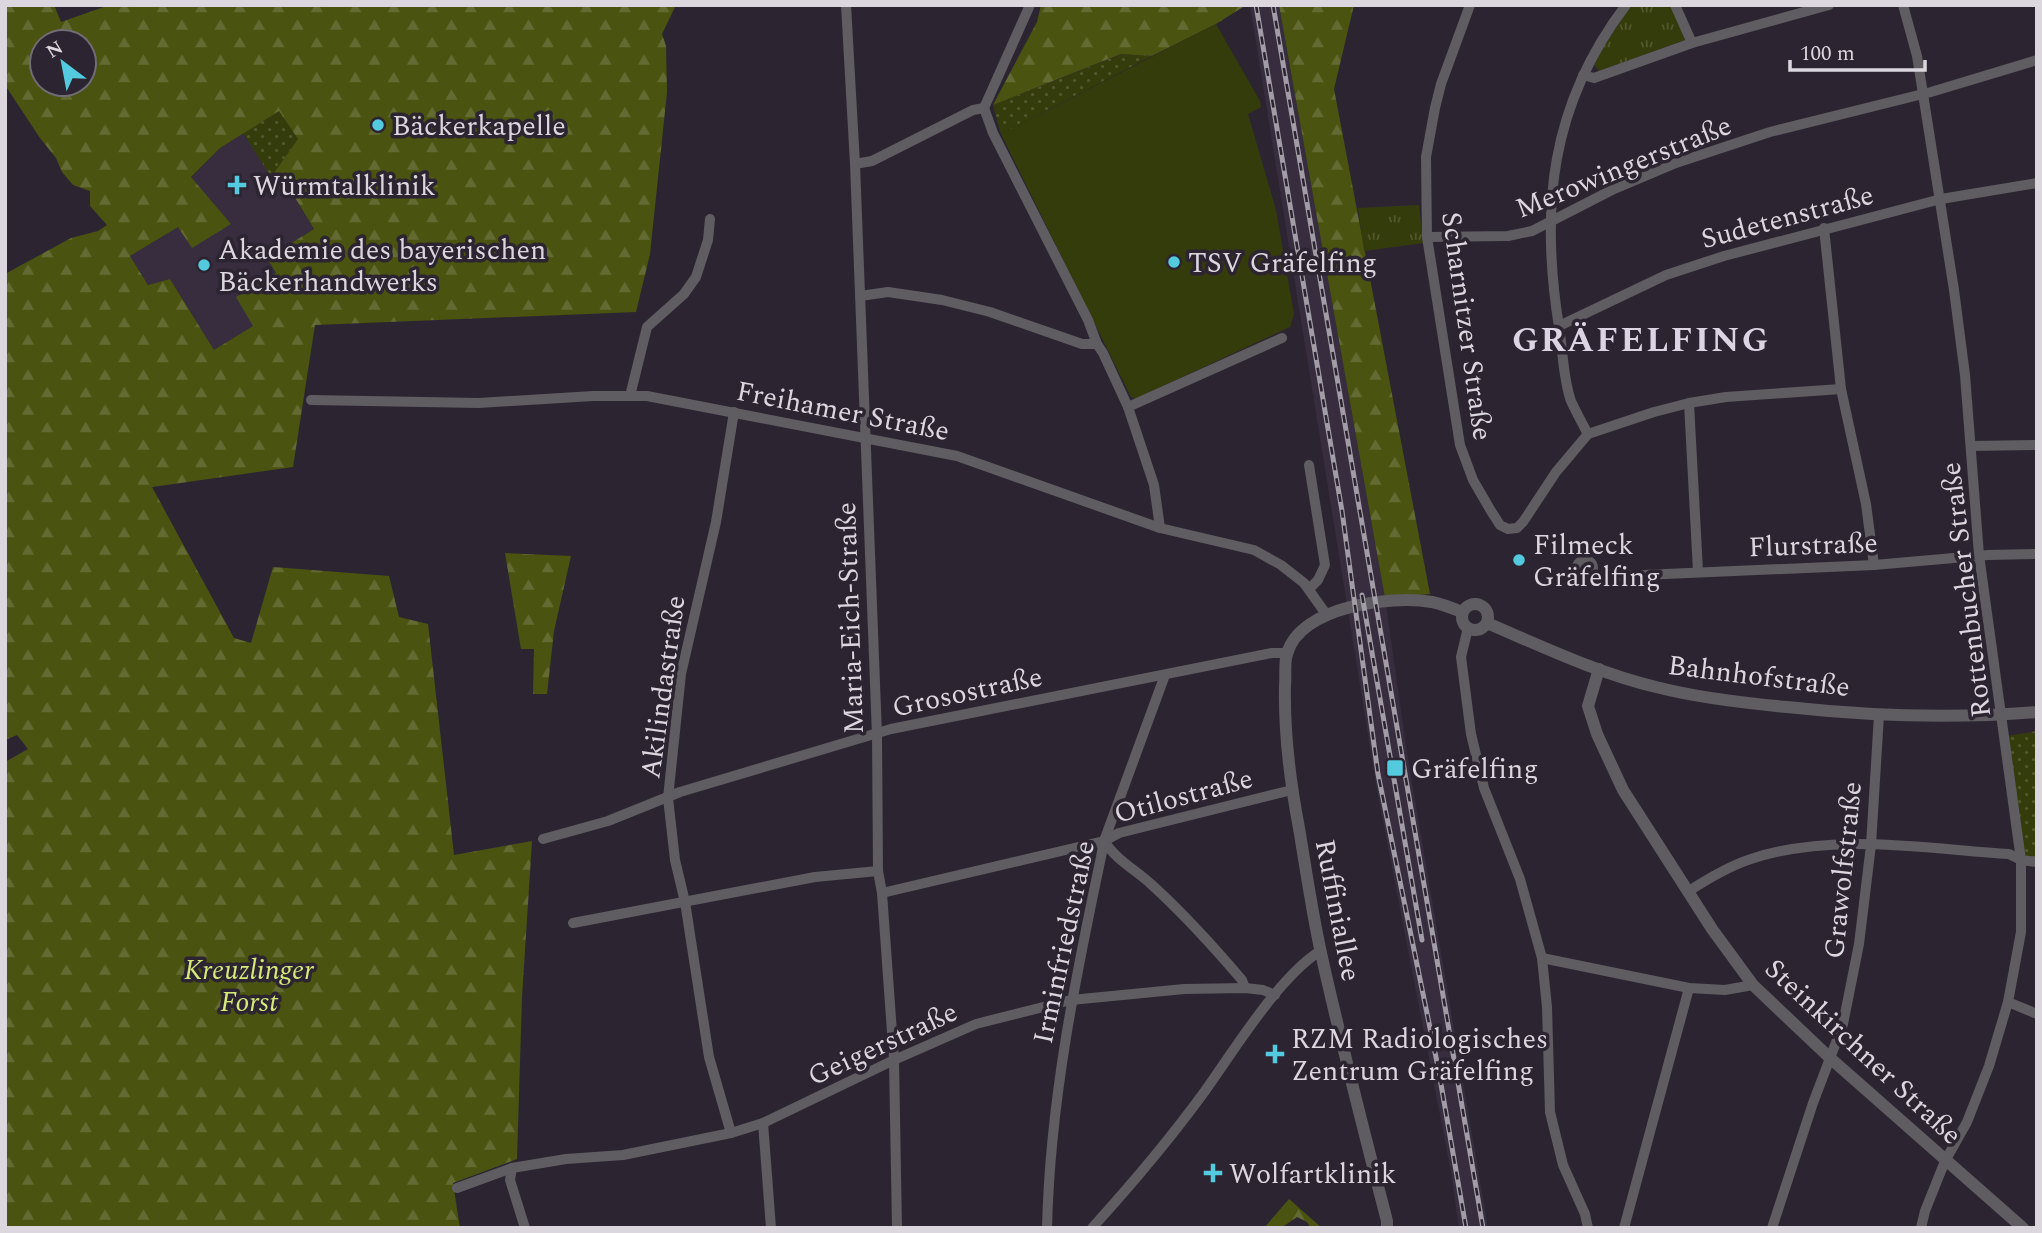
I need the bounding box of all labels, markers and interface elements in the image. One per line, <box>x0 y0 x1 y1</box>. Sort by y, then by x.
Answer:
north arrow <box>28 28 98 98</box>
scale bar <box>1790 28 1925 72</box>
text: N <box>41 33 69 66</box>
text: 100 m <box>1800 38 1855 70</box>
street label: Merowingerstraße <box>1509 104 1738 230</box>
place label: Bäckerkapelle <box>392 105 566 148</box>
marker: Bäckerkapelle <box>370 117 386 133</box>
place label: Würmtalklinik <box>253 165 436 208</box>
street label: Sudetenstraße <box>1696 174 1878 261</box>
marker: Würmtalklinik <box>227 175 247 195</box>
street label: Scharnitzer Straße <box>1429 209 1504 443</box>
place label: Akademie des bayerischen Bäckerhandwerks <box>218 229 546 304</box>
place label: TSV Gräfelfing <box>1188 242 1377 285</box>
marker: TSV Gräfelfing <box>1166 254 1182 270</box>
marker: Akademie des bayerischen Bäckerhandwerks <box>196 257 212 273</box>
district label: GRÄFELFING <box>1512 314 1770 367</box>
street label: Freihamer Straße <box>732 370 953 453</box>
street label: Rottenbucher Straße <box>1930 460 2003 720</box>
street label: Maria-Eich-Straße <box>825 501 876 735</box>
street label: Flurstraße <box>1748 522 1878 569</box>
place label: Filmeck Gräfelfing <box>1533 524 1660 599</box>
marker: Filmeck Gräfelfing <box>1511 552 1527 568</box>
street label: Akilindastraße <box>629 593 698 782</box>
street label: Bahnhofstraße <box>1665 644 1852 709</box>
street label: Grosostraße <box>888 656 1046 729</box>
place label: Gräfelfing <box>1411 748 1538 791</box>
street label: Otilostraße <box>1109 757 1258 836</box>
marker: Gräfelfing <box>1385 758 1405 778</box>
street label: Grawolfstraße <box>1813 779 1874 961</box>
street label: Ruffiniallee <box>1303 835 1372 985</box>
street label: Irminfriedstraße <box>1022 837 1107 1048</box>
park label: Kreuzlinger Forst <box>184 949 314 1024</box>
street label: Steinkirchner Straße <box>1754 949 1972 1156</box>
street label: Geigerstraße <box>801 991 965 1098</box>
place label: RZM Radiologisches Zentrum Gräfelfing <box>1291 1018 1548 1093</box>
marker: RZM Radiologisches Zentrum Gräfelfing <box>1265 1044 1285 1064</box>
place label: Wolfartklinik <box>1229 1153 1396 1196</box>
marker: Wolfartklinik <box>1203 1163 1223 1183</box>

